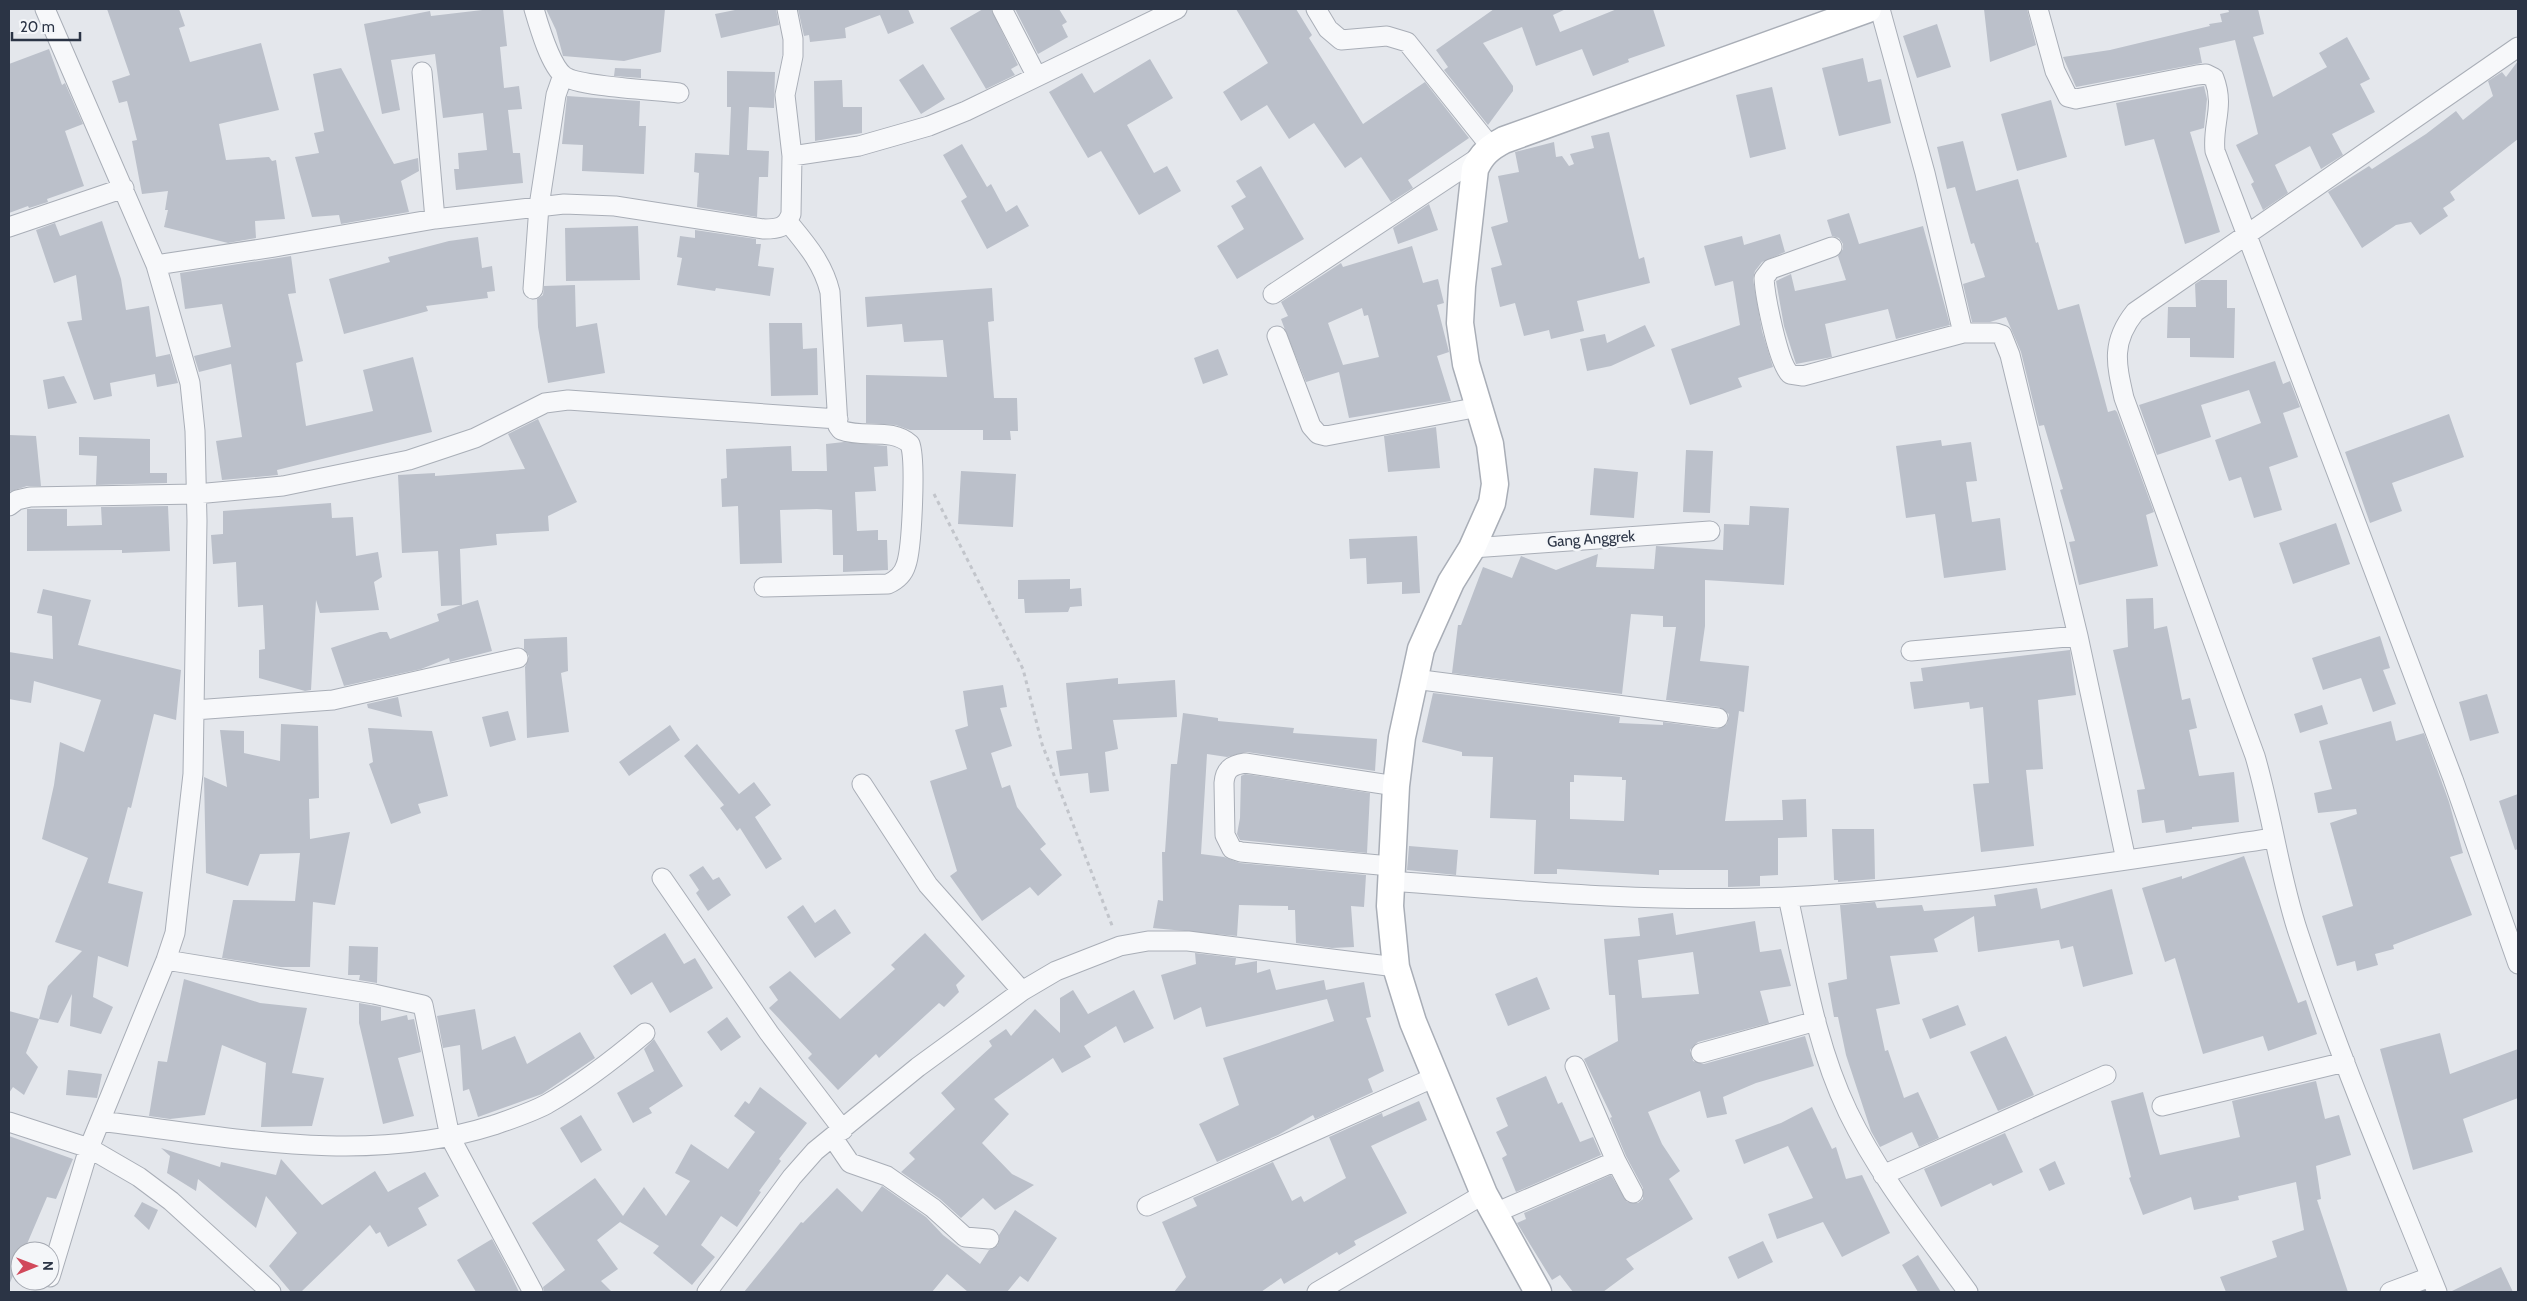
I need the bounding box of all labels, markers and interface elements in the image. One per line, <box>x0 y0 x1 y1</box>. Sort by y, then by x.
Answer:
scale bar <box>12 10 80 42</box>
text: 20 m <box>20 18 55 36</box>
street label: Gang Anggrek <box>1546 527 1636 551</box>
north arrow <box>10 1241 60 1291</box>
text: N <box>39 1261 57 1271</box>

